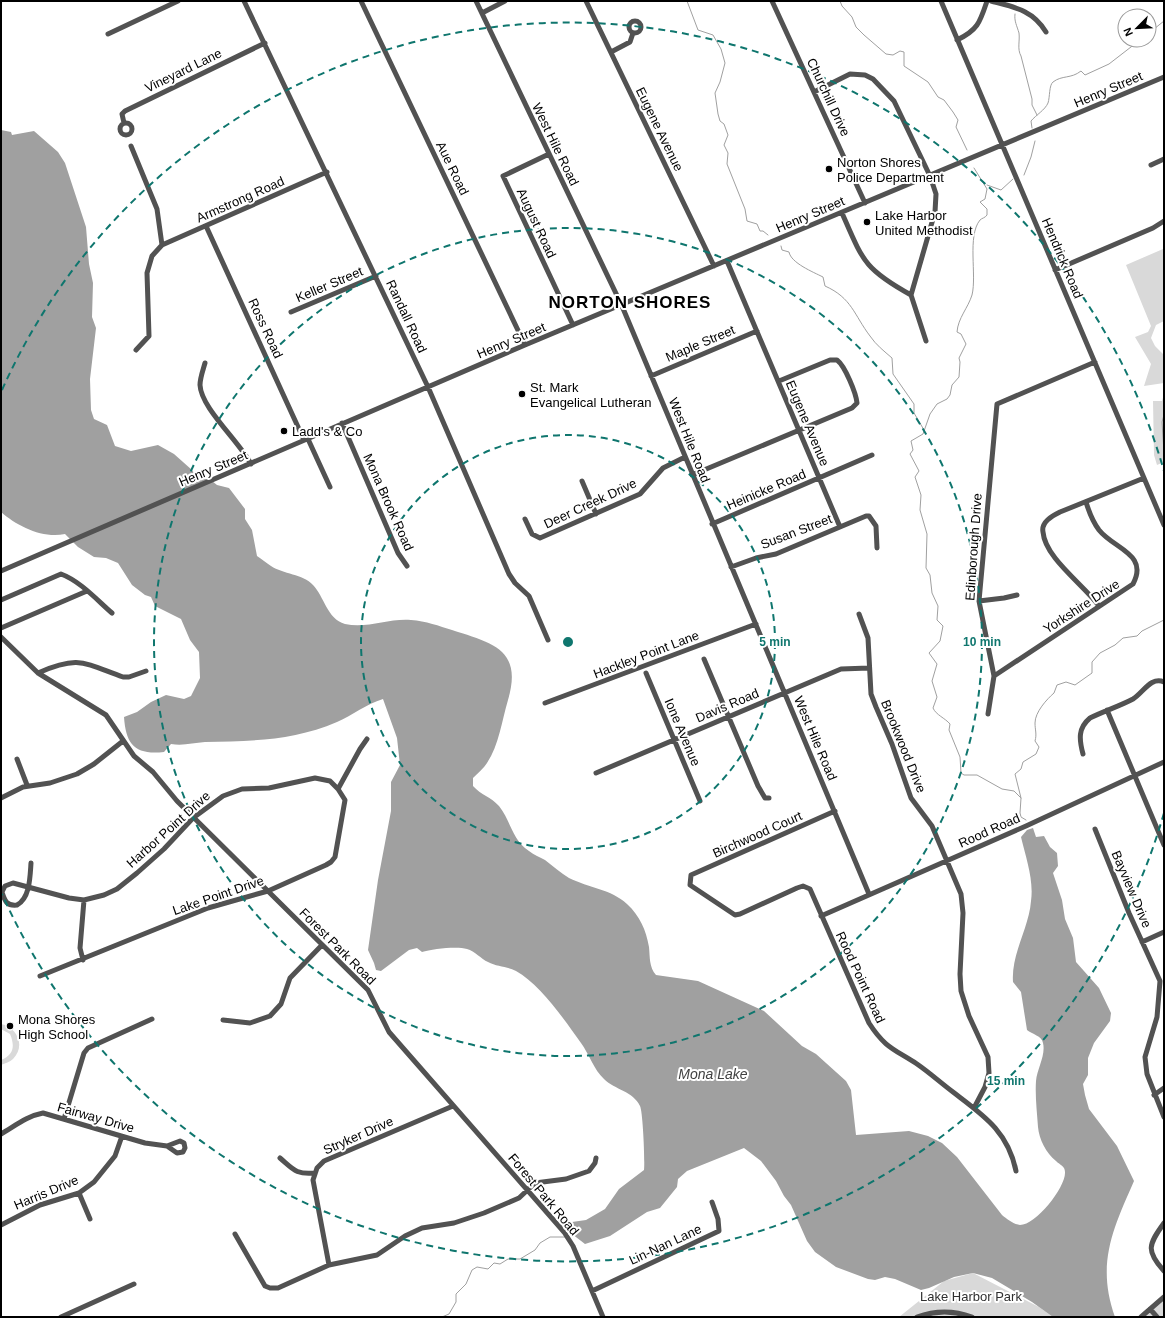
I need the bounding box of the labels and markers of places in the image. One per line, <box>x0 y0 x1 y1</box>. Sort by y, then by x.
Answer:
place label: Norton Shores Police Department <box>837 155 944 185</box>
marker: Norton Shores Police Department <box>824 164 834 174</box>
place label: Lake Harbor United Methodist <box>875 208 973 238</box>
marker: Lake Harbor United Methodist <box>862 217 872 227</box>
place label: St. Mark Evangelical Lutheran <box>530 380 651 410</box>
marker: St. Mark Evangelical Lutheran <box>517 389 527 399</box>
place label: Ladd's & Co <box>292 424 362 439</box>
marker: Ladd's & Co <box>279 426 289 436</box>
centre of rings <box>561 635 575 649</box>
place label: Mona Shores High School <box>18 1012 96 1042</box>
marker: Mona Shores High School <box>5 1021 15 1031</box>

